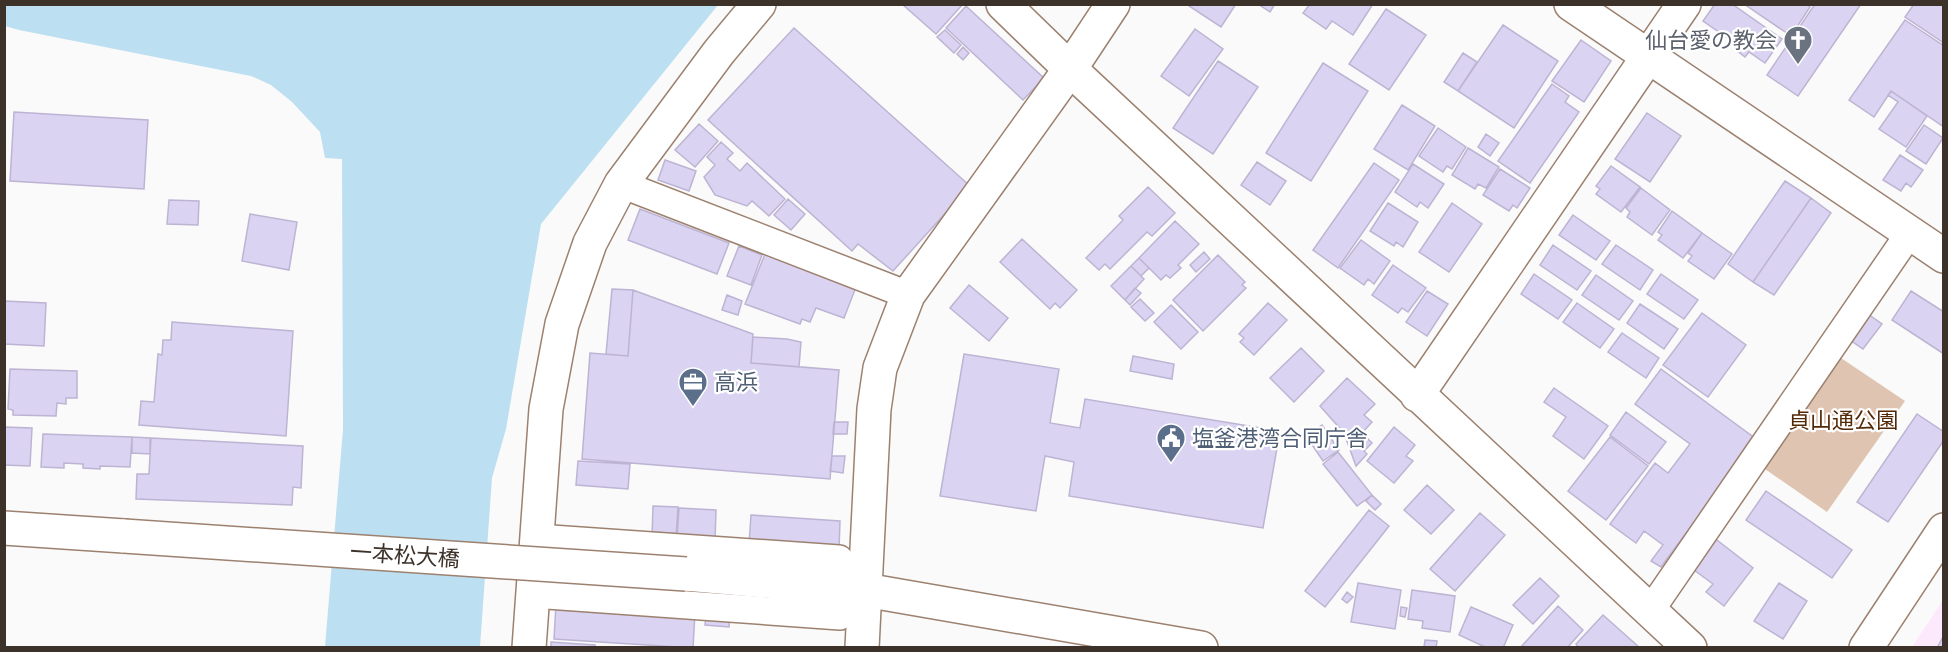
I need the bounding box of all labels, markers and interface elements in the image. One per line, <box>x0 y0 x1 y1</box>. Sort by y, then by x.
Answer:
church icon: 仙台愛の教会 <box>1782 24 1814 66</box>
place label: 仙台愛の教会 <box>1645 26 1777 54</box>
office icon: 高浜 <box>677 366 709 408</box>
place label: 高浜 <box>714 368 758 396</box>
park label: 貞山通公園 <box>1788 406 1898 434</box>
public building icon: 塩釜港湾合同庁舎 <box>1155 422 1187 464</box>
place label: 塩釜港湾合同庁舎 <box>1192 424 1368 452</box>
street label: 一本松大橋 <box>349 537 461 573</box>

